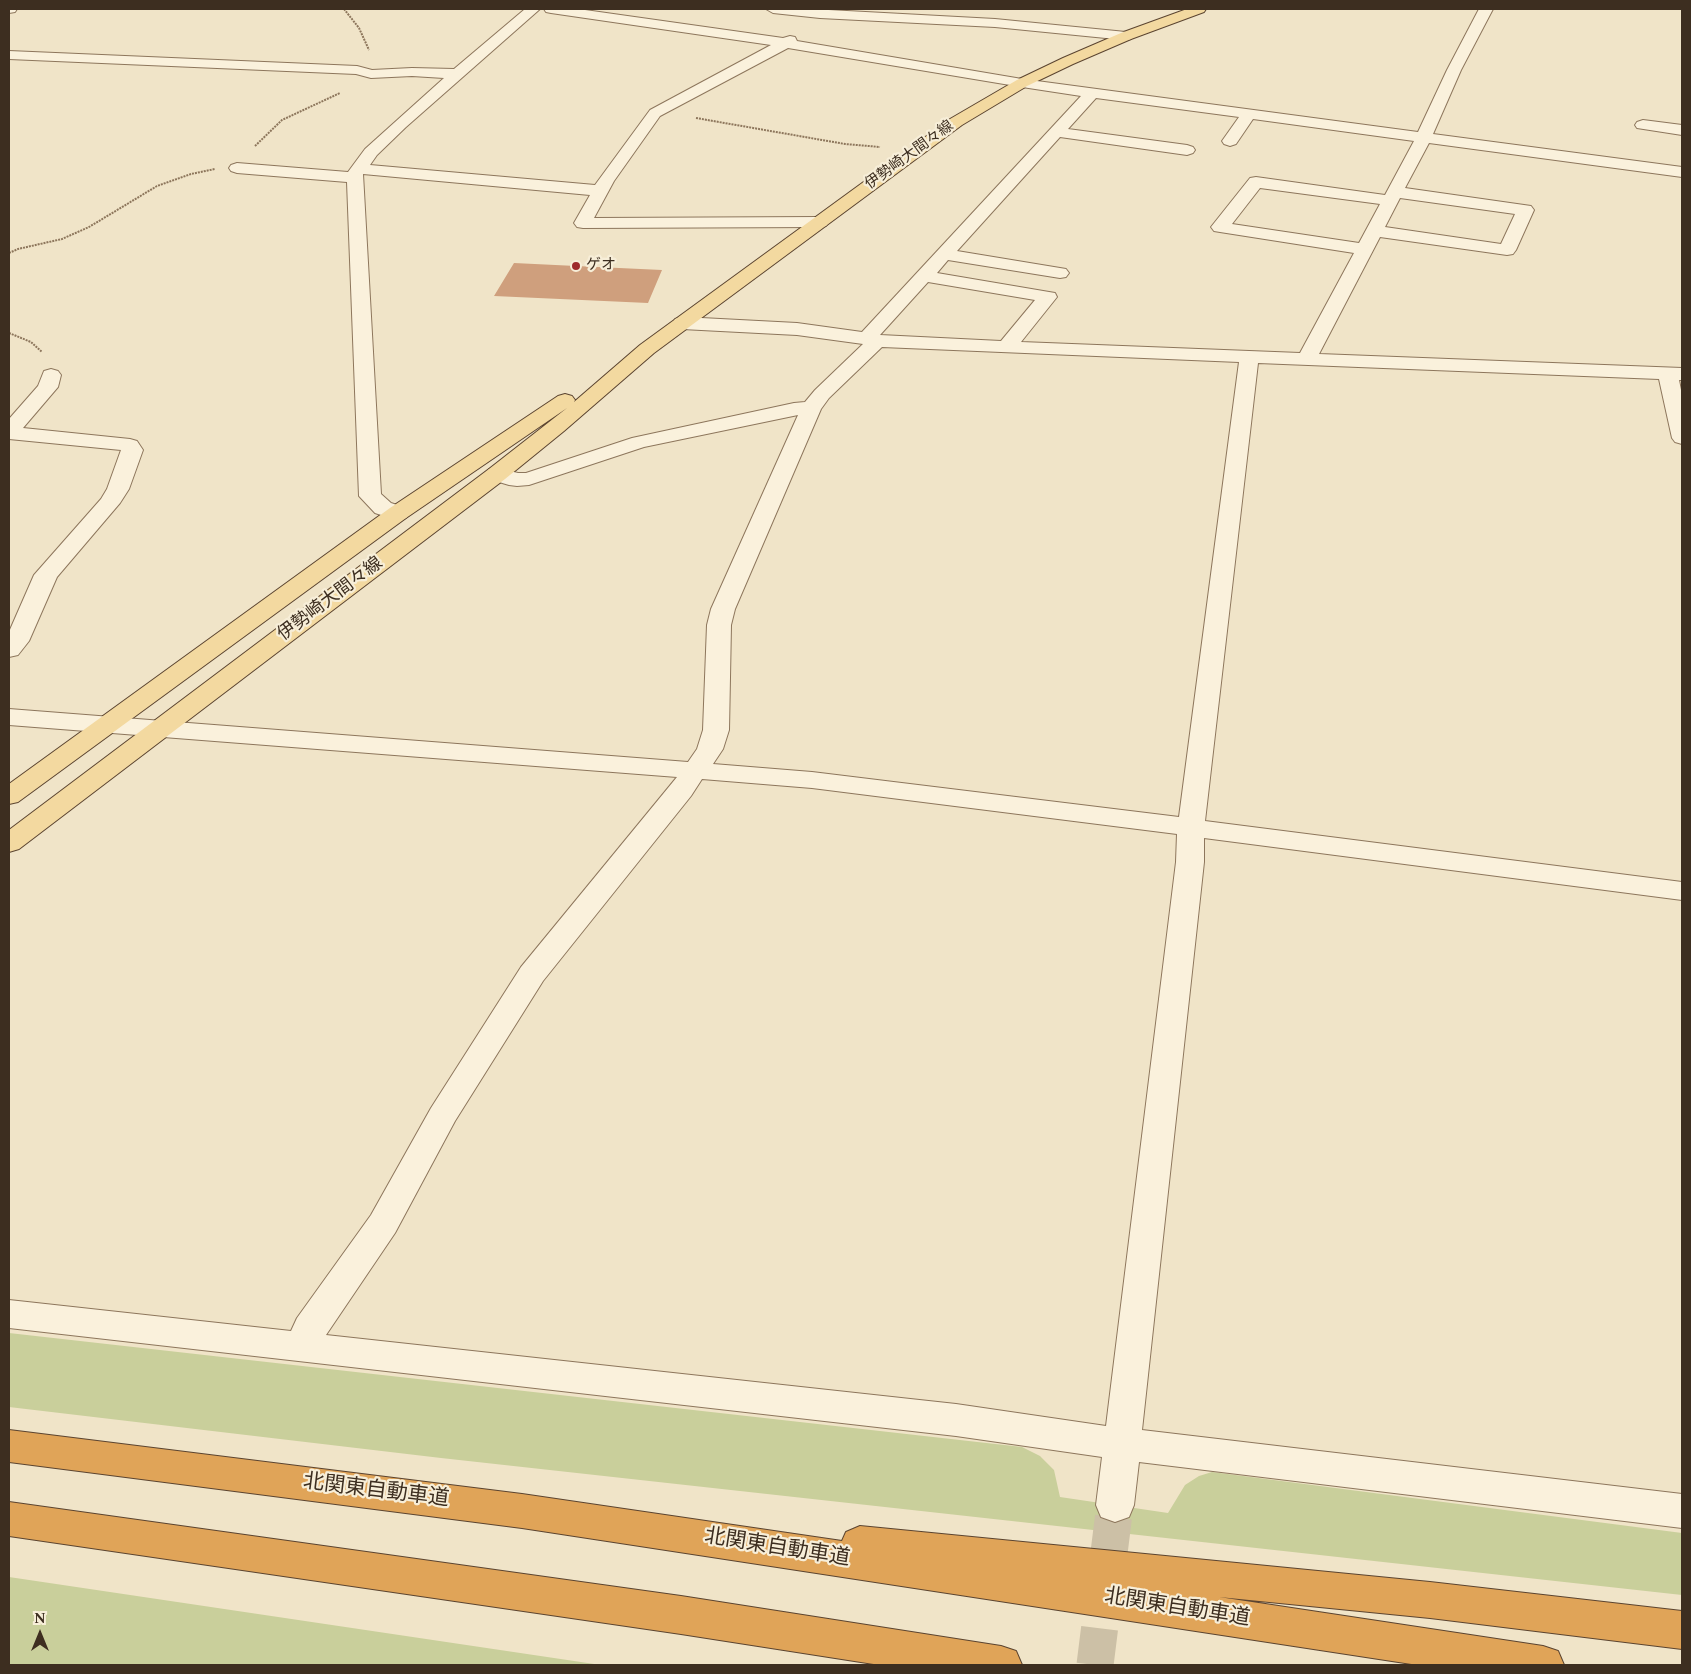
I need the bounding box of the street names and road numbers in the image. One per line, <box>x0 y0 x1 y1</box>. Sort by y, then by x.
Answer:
street label: 伊勢崎大間々線 <box>862 118 958 194</box>
street label: 伊勢崎大間々線 <box>274 553 388 647</box>
street label: 北関東自動車道 <box>302 1471 450 1513</box>
street label: 北関東自動車道 <box>702 1525 852 1573</box>
street label: 北関東自動車道 <box>1102 1585 1252 1633</box>

